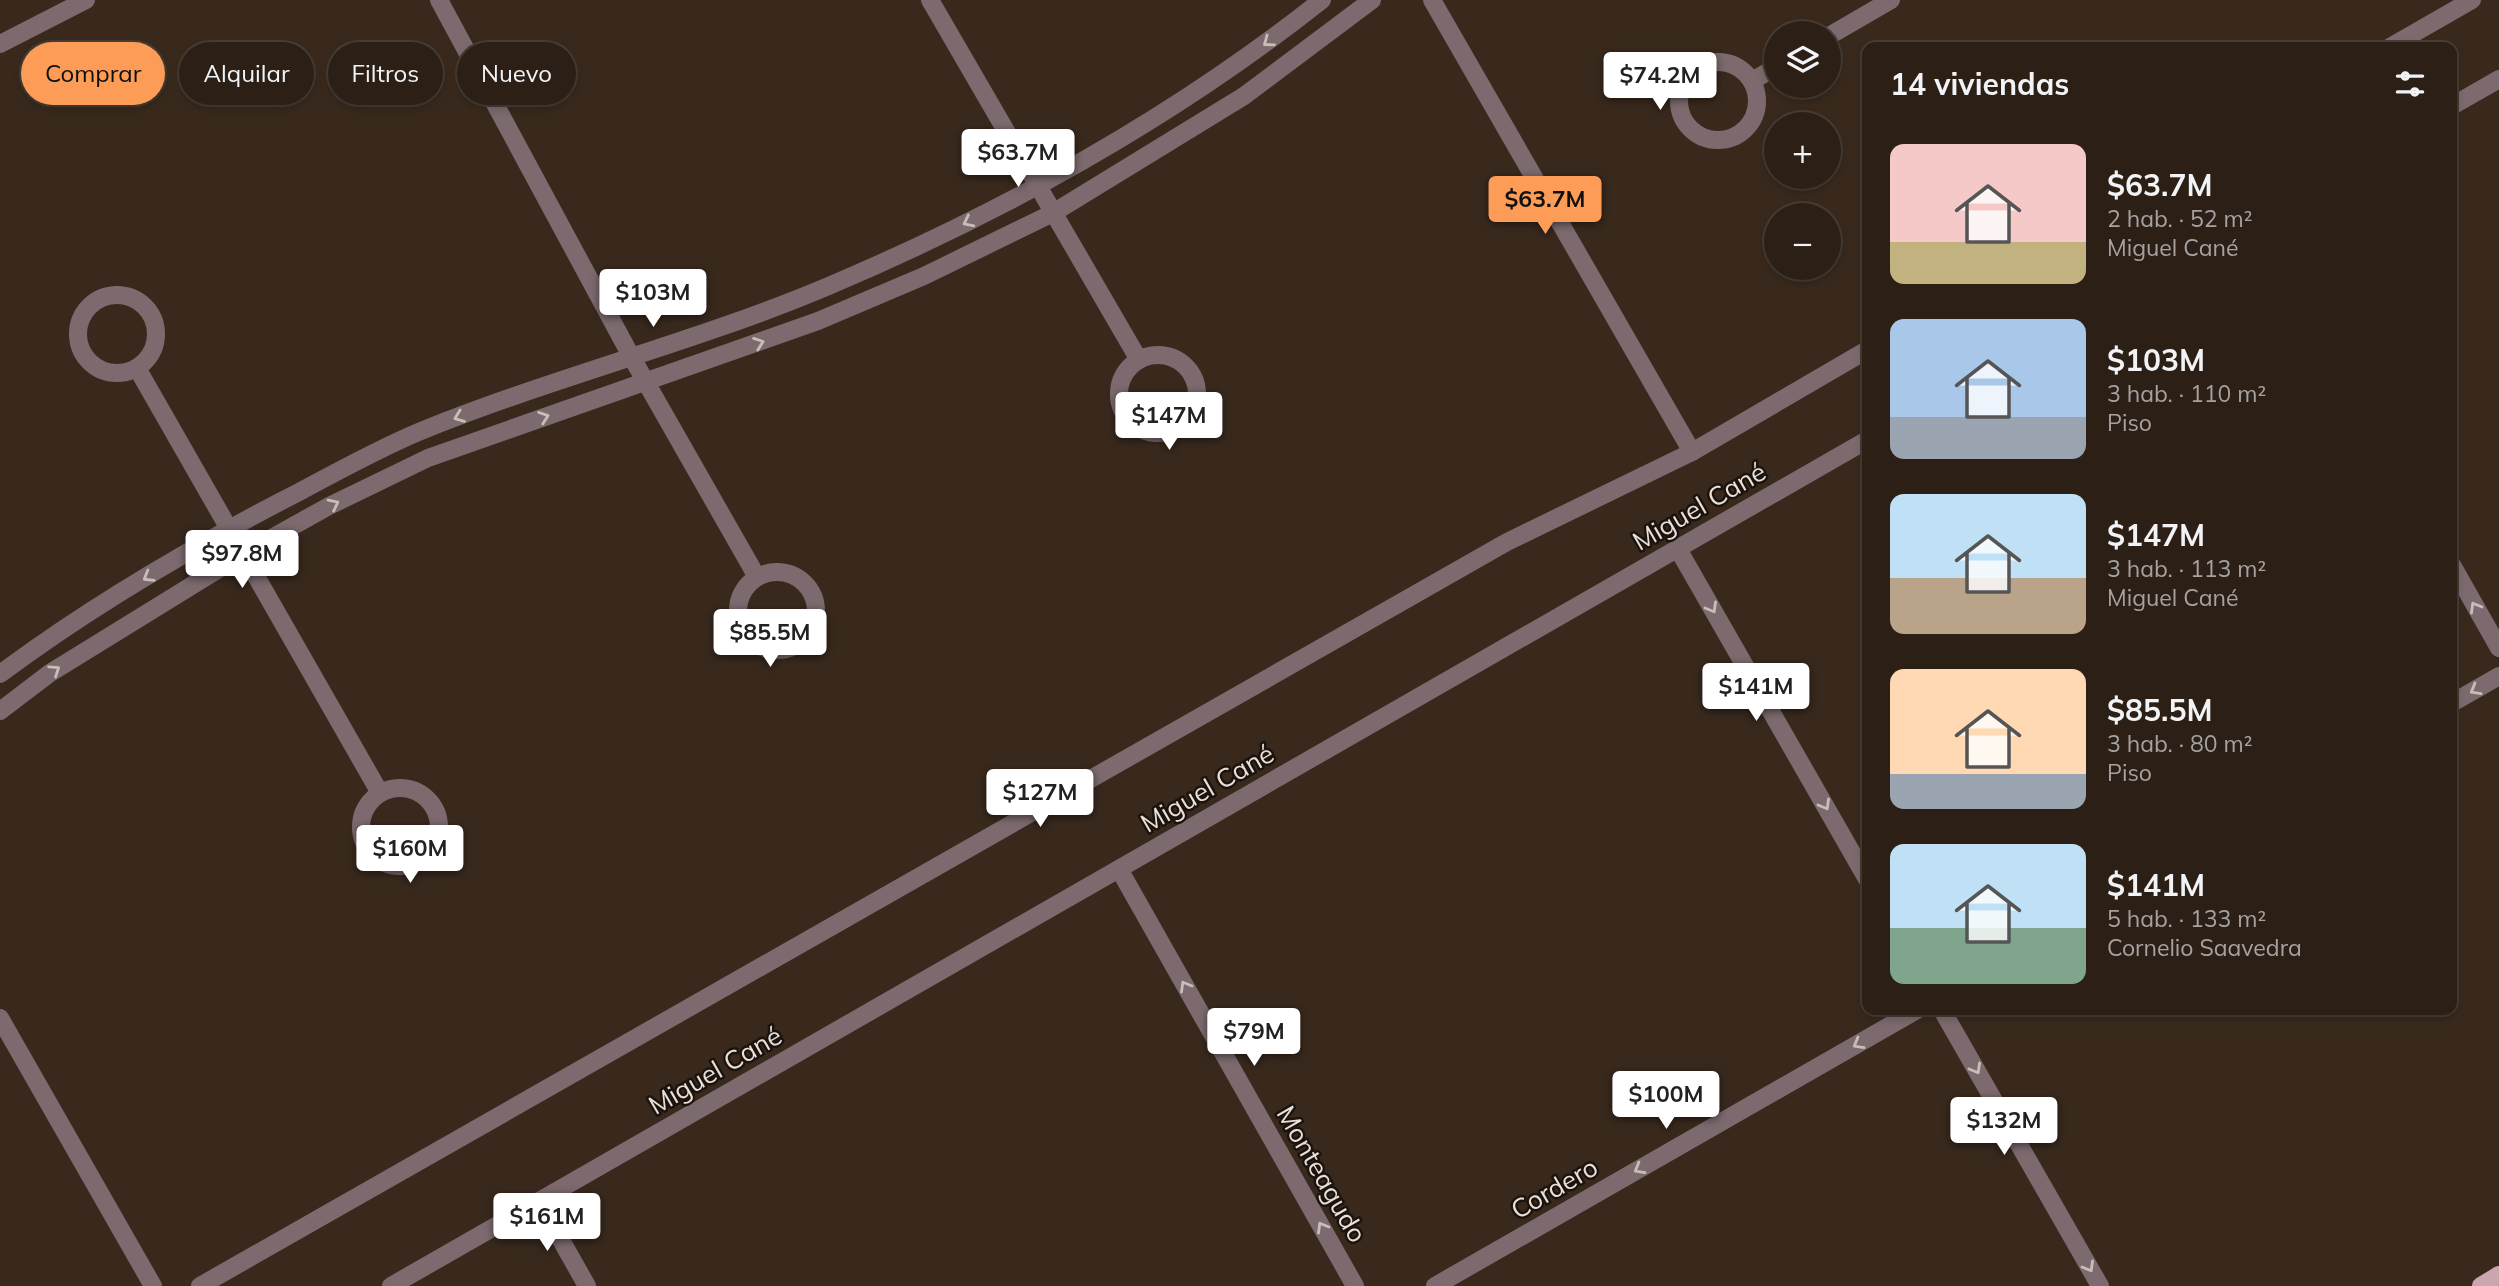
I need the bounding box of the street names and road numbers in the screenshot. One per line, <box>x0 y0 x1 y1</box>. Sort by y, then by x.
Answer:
street label: Miguel Cané <box>1626 455 1772 557</box>
street label: Miguel Cané <box>1134 737 1280 839</box>
street label: Miguel Cané <box>642 1019 788 1121</box>
street label: Monteagudo <box>1270 1100 1374 1248</box>
street label: Cordero <box>1505 1150 1603 1226</box>

